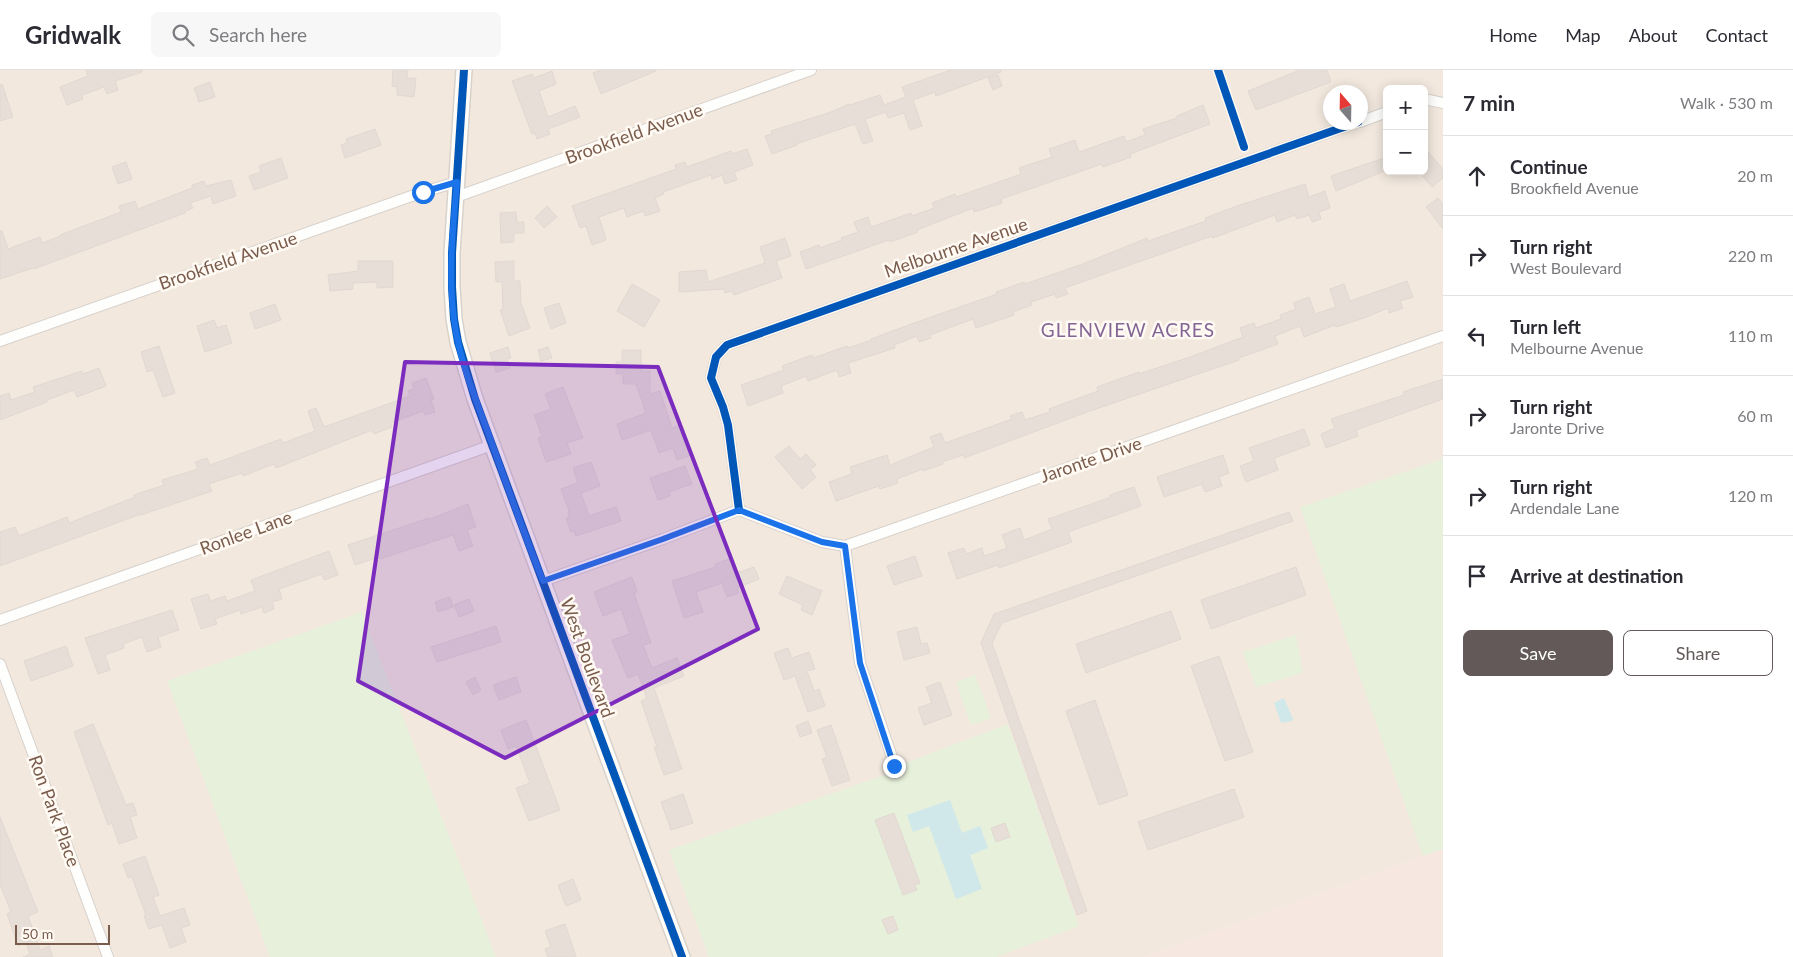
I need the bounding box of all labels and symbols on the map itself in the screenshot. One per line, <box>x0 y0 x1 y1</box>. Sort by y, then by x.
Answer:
north arrow <box>1323 85 1368 130</box>
street label: Brookfield Avenue <box>562 98 706 168</box>
route start <box>412 181 435 204</box>
street label: Melbourne Avenue <box>881 212 1030 282</box>
street label: Brookfield Avenue <box>156 226 300 294</box>
district label: GLENVIEW ACRES <box>1041 318 1215 341</box>
street label: Jaronte Drive <box>1037 431 1144 487</box>
street label: Ronlee Lane <box>197 505 295 559</box>
street label: West Boulevard <box>556 595 620 720</box>
street label: Ron Park Place <box>25 752 85 869</box>
route end <box>883 755 906 778</box>
scale bar <box>15 922 110 945</box>

